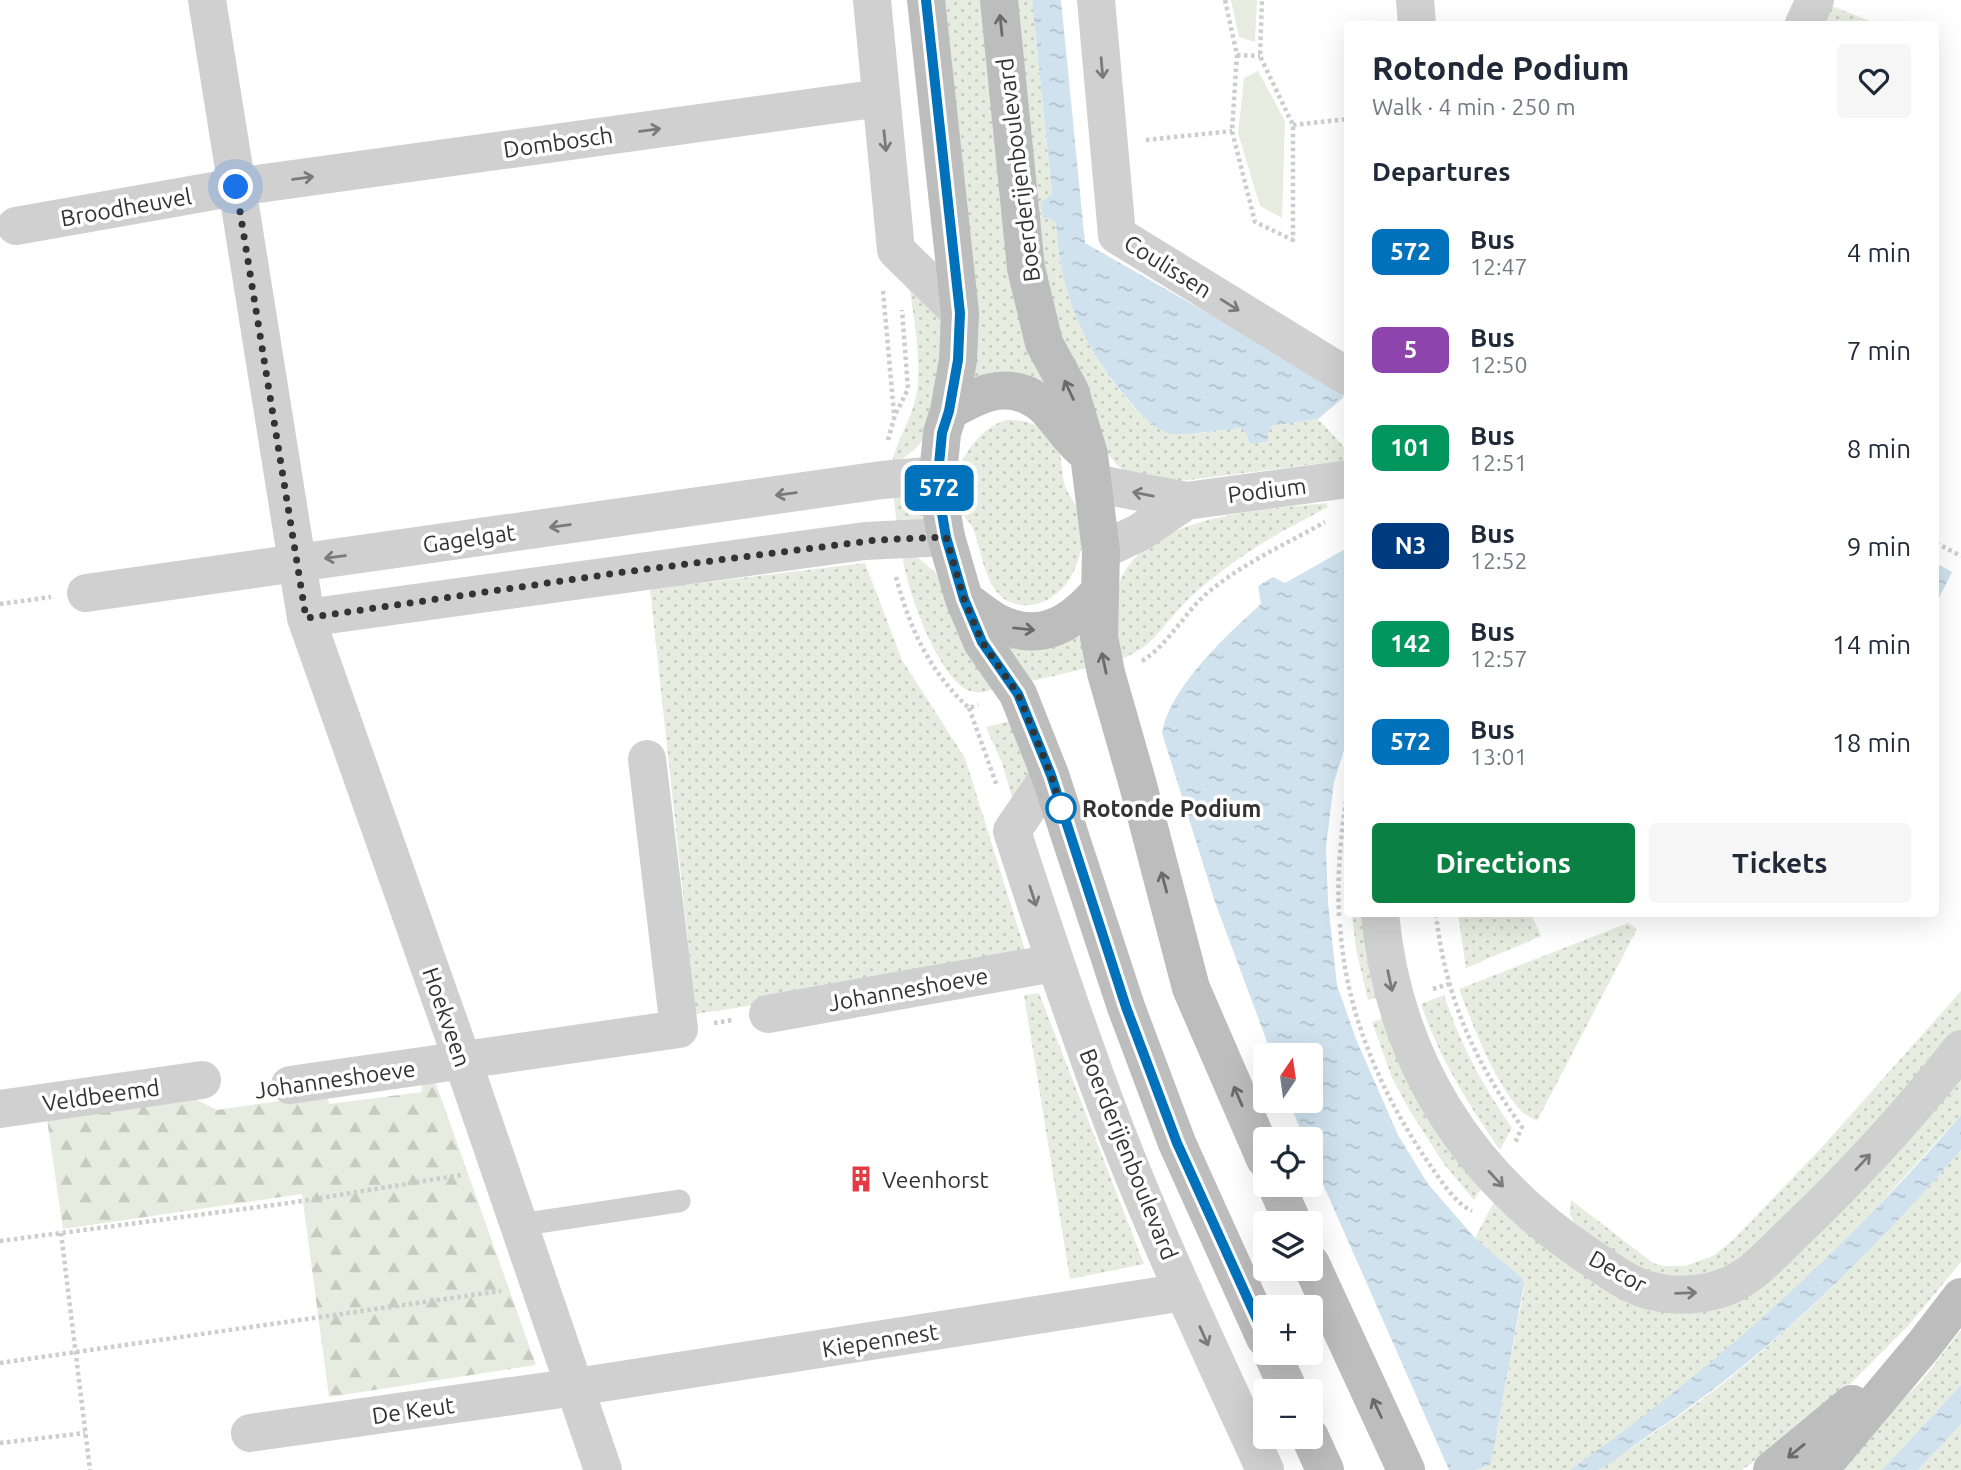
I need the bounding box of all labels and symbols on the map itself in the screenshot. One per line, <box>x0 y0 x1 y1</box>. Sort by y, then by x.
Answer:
one-way arrow <box>995 14 1008 37</box>
one-way arrow <box>1096 56 1109 79</box>
street label: Boerderijenboulevard <box>992 57 1044 283</box>
street label: Dombosch <box>502 122 614 162</box>
one-way arrow <box>638 123 661 136</box>
one-way arrow <box>879 129 892 152</box>
your location <box>218 169 253 204</box>
one-way arrow <box>291 171 314 184</box>
street label: Broodheuvel <box>59 183 193 231</box>
street label: Coulissen <box>1120 229 1216 303</box>
one-way arrow <box>1220 298 1240 312</box>
one-way arrow <box>1061 380 1075 401</box>
line badge: 572 <box>899 465 979 511</box>
street label: Podium <box>1226 473 1308 507</box>
one-way arrow <box>1132 487 1155 501</box>
one-way arrow <box>775 488 798 501</box>
street label: Gagelgat <box>421 519 517 557</box>
one-way arrow <box>550 519 572 532</box>
one-way arrow <box>324 551 347 564</box>
one-way arrow <box>1012 623 1035 636</box>
one-way arrow <box>1096 652 1110 675</box>
marker: Rotonde Podium <box>1046 793 1076 823</box>
place label: Rotonde Podium <box>1082 796 1261 821</box>
one-way arrow <box>1156 871 1169 893</box>
one-way arrow <box>1027 885 1040 907</box>
street label: Johanneshoeve <box>826 963 990 1015</box>
street label: Hoekveen <box>418 964 476 1070</box>
one-way arrow <box>1384 969 1398 992</box>
north arrow <box>1253 1043 1323 1113</box>
street label: Boerderijenboulevard <box>1075 1045 1183 1263</box>
street label: Johanneshoeve <box>253 1055 417 1103</box>
street label: Veldbeemd <box>41 1074 161 1116</box>
one-way arrow <box>1231 1086 1244 1108</box>
one-way arrow <box>1854 1154 1871 1171</box>
building icon: Veenhorst <box>846 1164 876 1194</box>
place label: Veenhorst <box>882 1167 989 1192</box>
one-way arrow <box>1487 1170 1504 1187</box>
street label: Decor <box>1585 1245 1651 1297</box>
one-way arrow <box>1674 1287 1697 1300</box>
street label: Kiepennest <box>820 1319 940 1361</box>
one-way arrow <box>1198 1325 1211 1346</box>
street label: De Keut <box>370 1392 456 1428</box>
one-way arrow <box>1370 1398 1383 1419</box>
one-way arrow <box>1787 1443 1805 1458</box>

